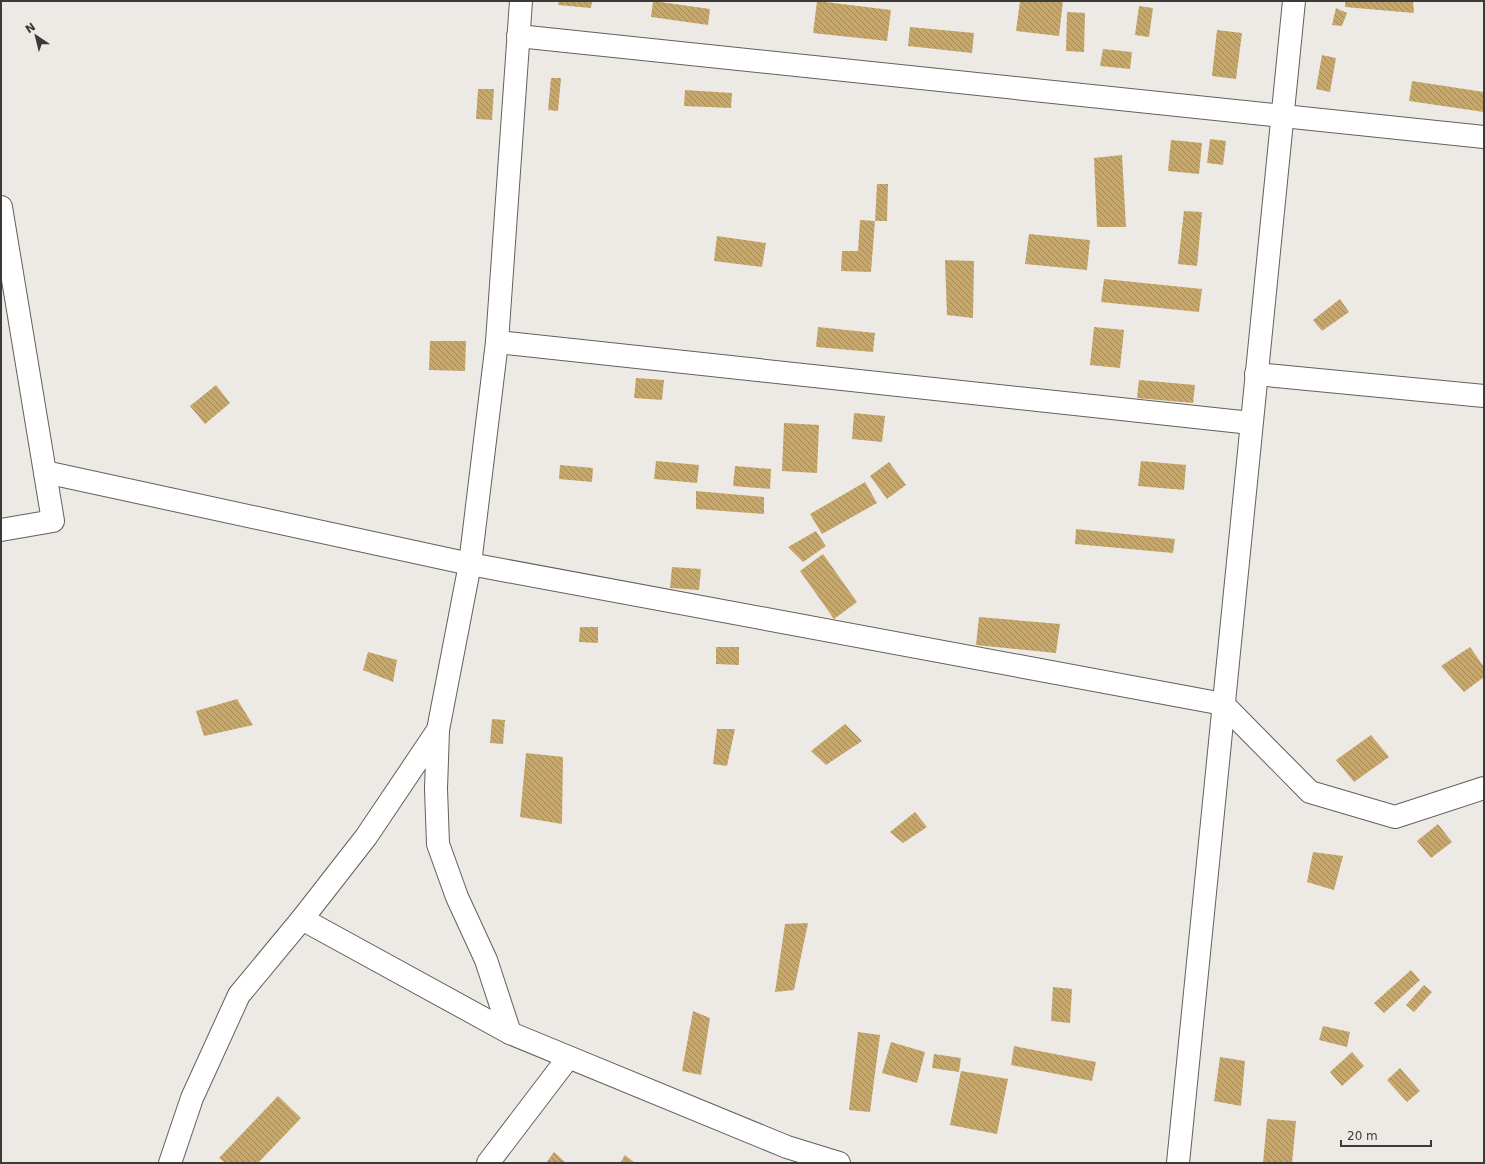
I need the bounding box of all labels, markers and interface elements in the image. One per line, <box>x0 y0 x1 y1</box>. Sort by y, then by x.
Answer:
north arrow <box>16 16 56 56</box>
text: N <box>23 20 38 36</box>
scale bar <box>1341 1122 1431 1148</box>
text: 20 m <box>1347 1129 1378 1143</box>

